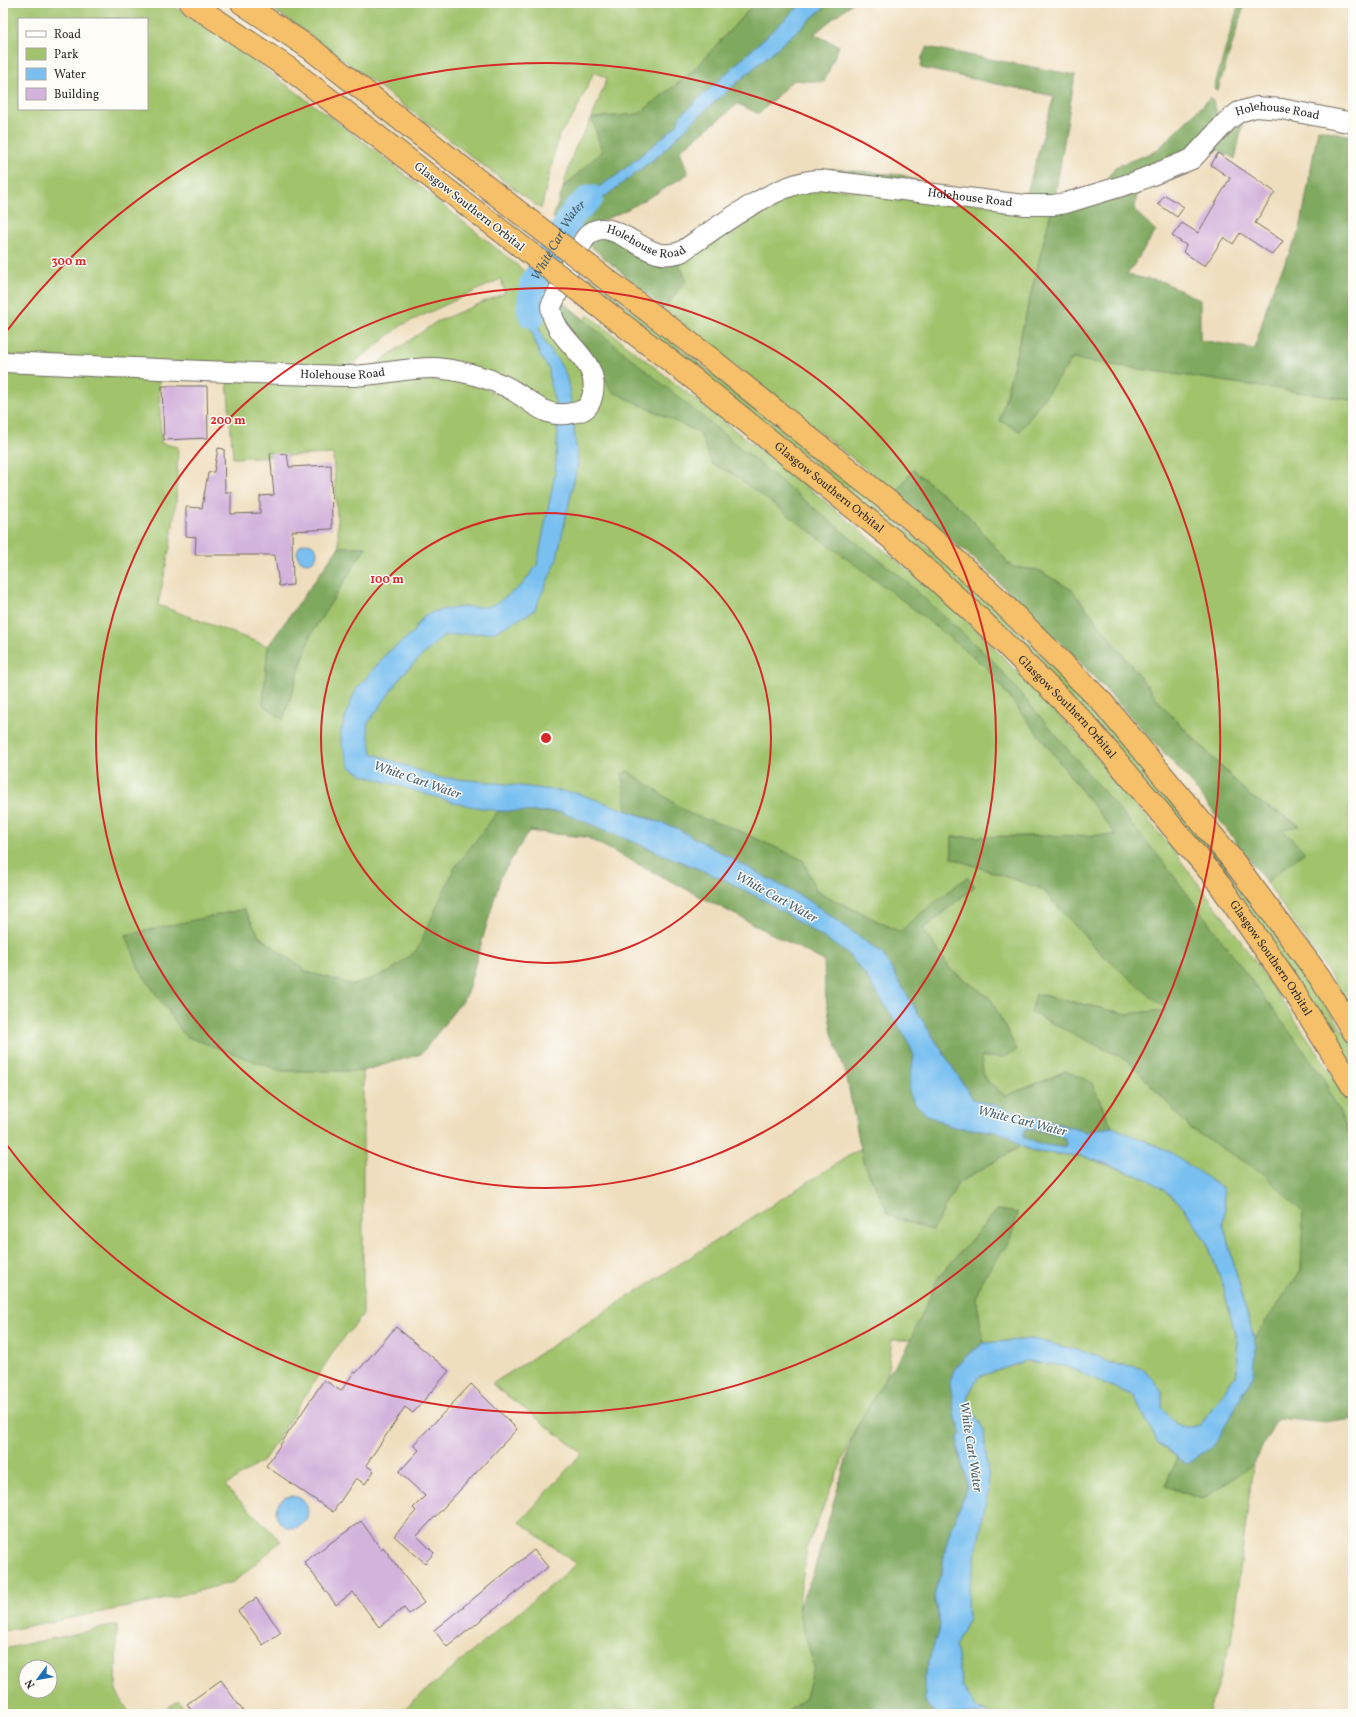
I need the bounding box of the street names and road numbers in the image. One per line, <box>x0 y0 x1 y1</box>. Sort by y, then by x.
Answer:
street label: Holehouse Road <box>1233 99 1321 124</box>
street label: Glasgow Southern Orbital <box>410 159 528 256</box>
street label: Holehouse Road <box>927 185 1014 211</box>
street label: Holehouse Road <box>604 221 690 263</box>
street label: Holehouse Road <box>300 365 386 384</box>
street label: Glasgow Southern Orbital <box>771 439 887 537</box>
street label: Glasgow Southern Orbital <box>1014 652 1120 762</box>
street label: Glasgow Southern Orbital <box>1225 897 1316 1020</box>

